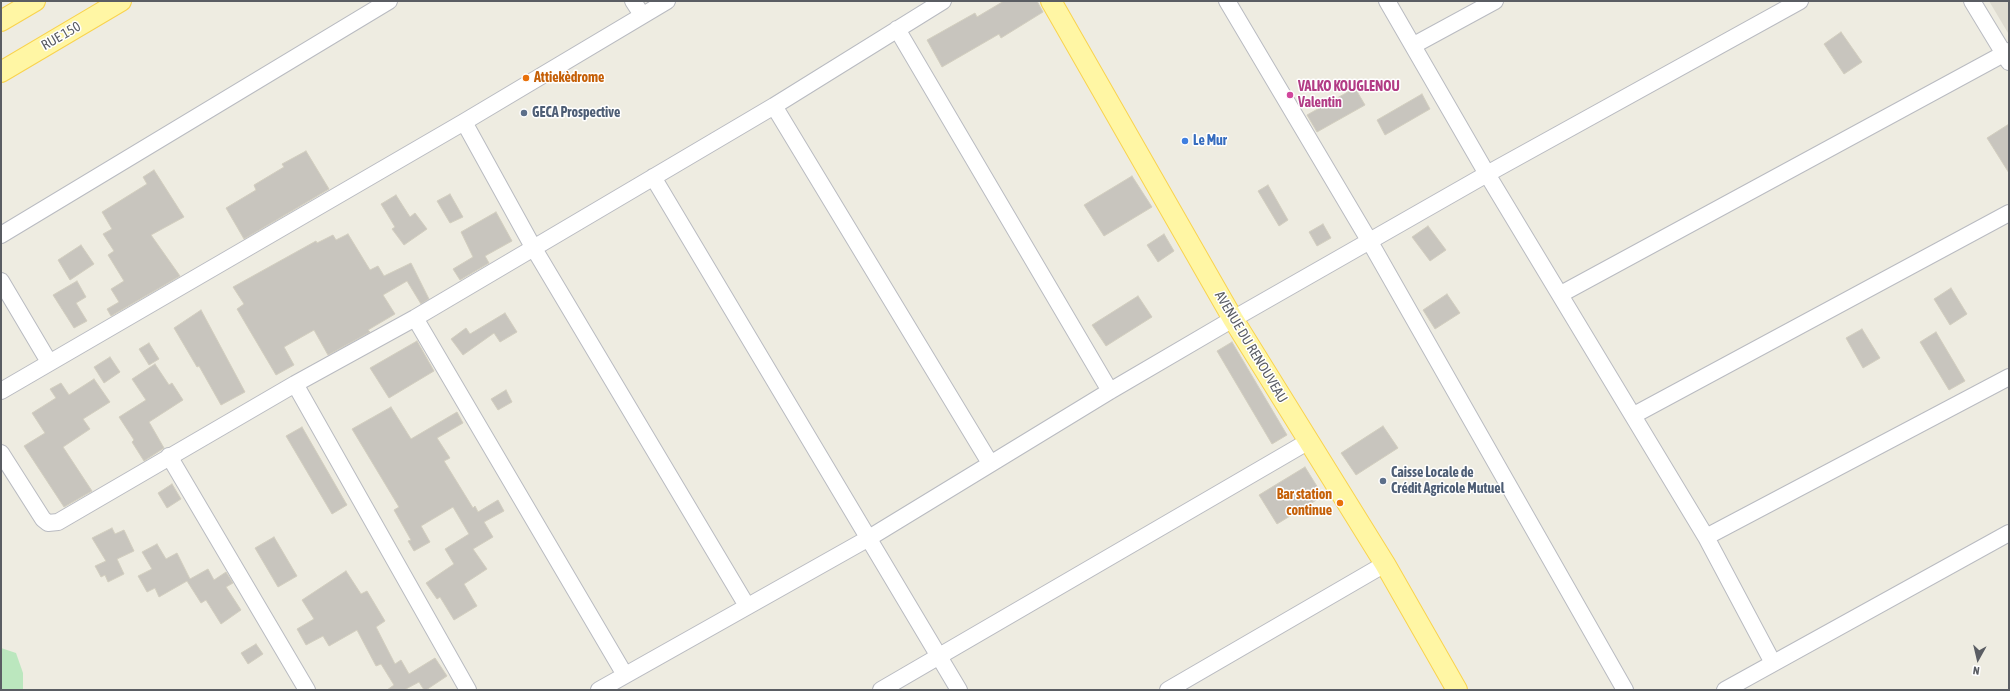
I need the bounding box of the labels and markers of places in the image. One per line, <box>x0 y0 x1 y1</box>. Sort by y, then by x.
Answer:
place label: Attiekèdrome <box>534 70 604 86</box>
marker: Attiekèdrome <box>521 73 531 83</box>
place label: VALKO KOUGLENOU Valentin <box>1298 79 1400 112</box>
marker: VALKO KOUGLENOU Valentin <box>1285 90 1295 100</box>
place label: GECA Prospective <box>532 105 620 121</box>
marker: GECA Prospective <box>519 108 529 118</box>
place label: Le Mur <box>1193 133 1227 149</box>
marker: Le Mur <box>1180 136 1190 146</box>
place label: Caisse Locale de Crédit Agricole Mutuel <box>1391 465 1504 498</box>
marker: Caisse Locale de Crédit Agricole Mutuel <box>1378 476 1388 486</box>
place label: Bar station continue <box>1277 487 1332 520</box>
marker: Bar station continue <box>1335 498 1345 508</box>

